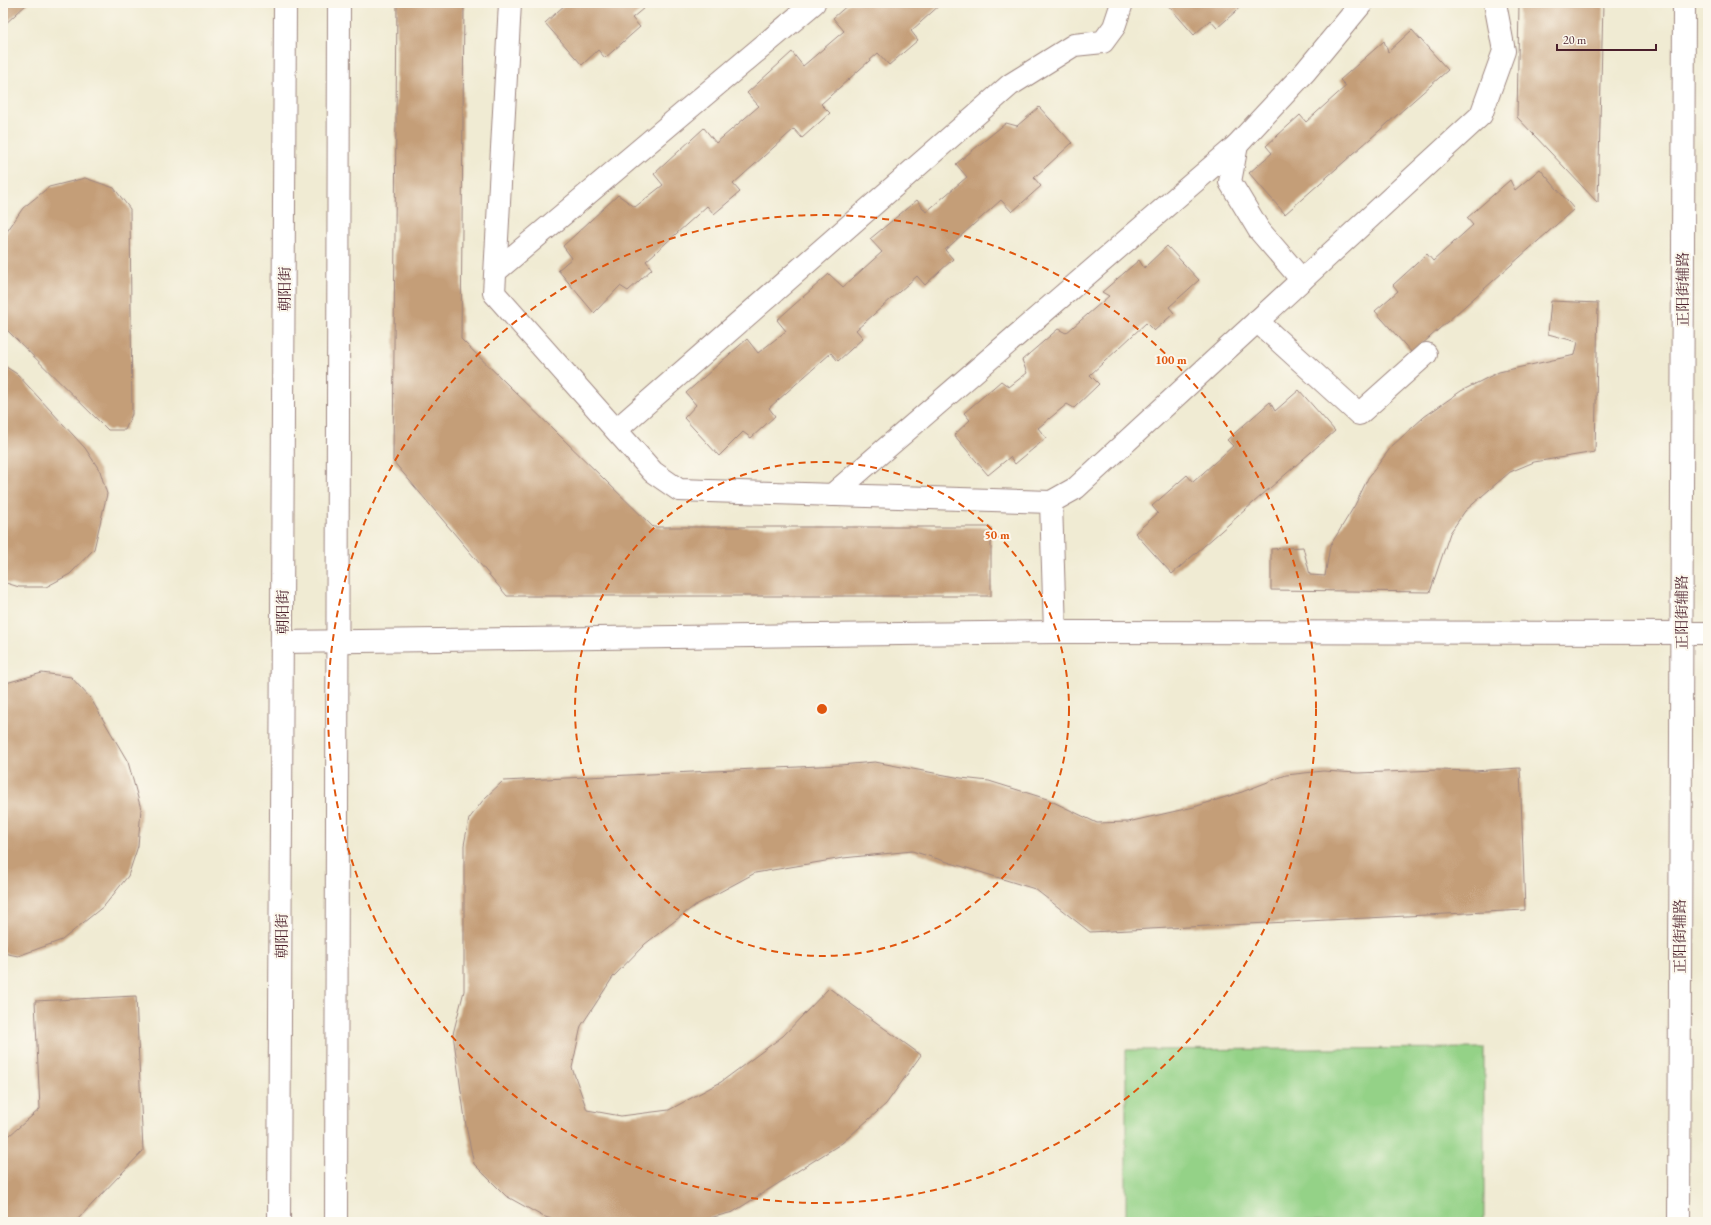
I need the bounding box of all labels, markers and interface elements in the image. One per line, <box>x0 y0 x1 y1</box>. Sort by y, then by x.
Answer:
scale bar <box>1557 26 1656 52</box>
text: 20 m <box>1563 32 1587 48</box>
street label: 正阳街辅路 <box>1673 251 1692 327</box>
street label: 朝阳街 <box>275 266 294 312</box>
text: 100 m <box>1155 352 1187 368</box>
text: 50 m <box>984 527 1010 543</box>
street label: 正阳街辅路 <box>1672 574 1691 650</box>
street label: 朝阳街 <box>273 589 292 635</box>
centre of rings <box>815 702 829 716</box>
street label: 正阳街辅路 <box>1670 898 1689 974</box>
street label: 朝阳街 <box>272 913 291 959</box>

